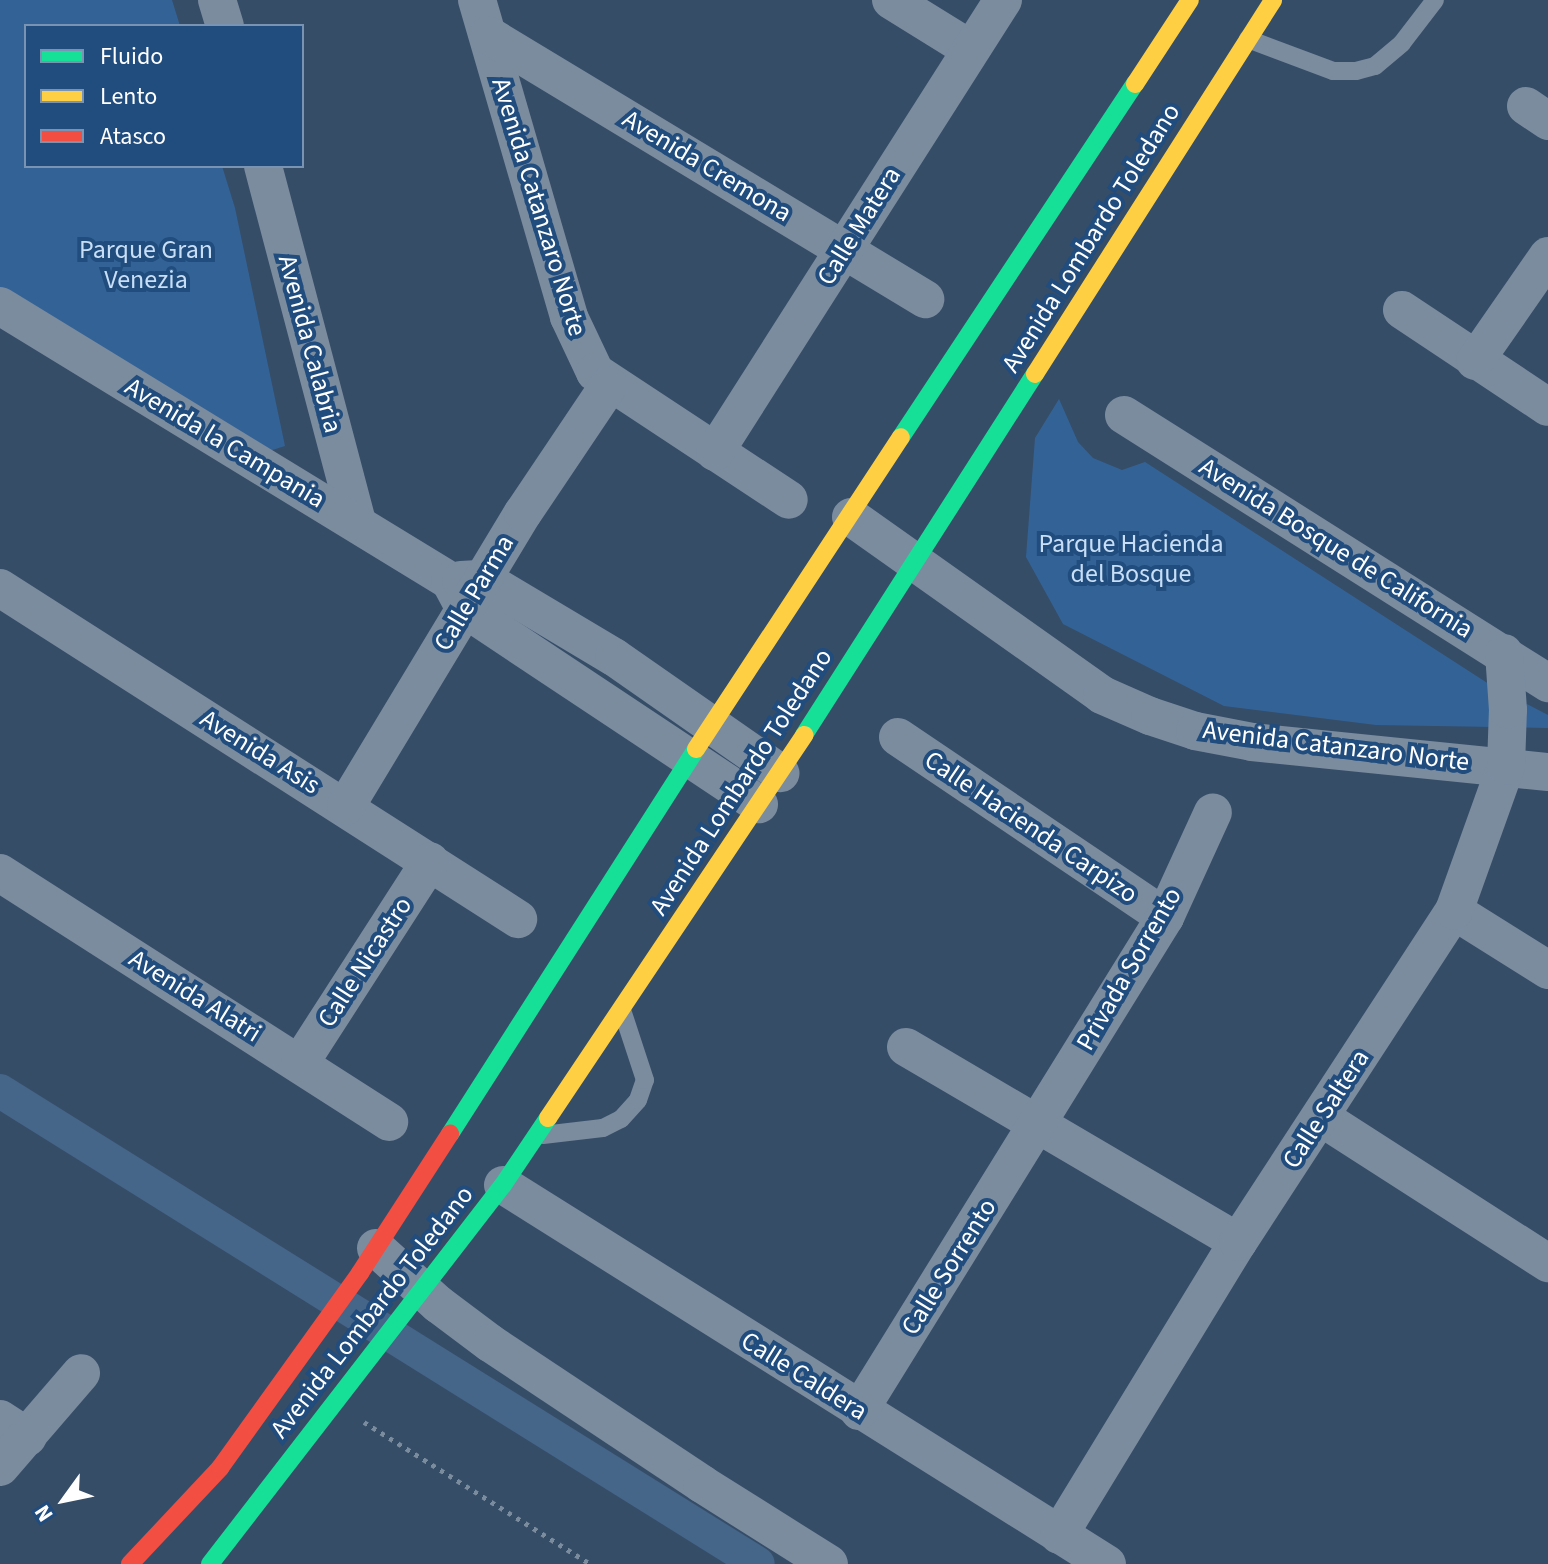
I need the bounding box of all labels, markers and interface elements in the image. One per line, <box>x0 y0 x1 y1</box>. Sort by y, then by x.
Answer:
legend <box>24 24 304 168</box>
text: Fluido <box>100 39 163 74</box>
street label: Avenida Catanzaro Norte <box>485 74 593 340</box>
text: Lento <box>100 79 157 114</box>
street label: Avenida Lombardo Toledano <box>995 98 1187 378</box>
street label: Avenida Cremona <box>617 103 797 229</box>
text: Atasco <box>100 119 166 154</box>
street label: Calle Matera <box>810 161 908 291</box>
park label: Parque Gran Venezia <box>79 234 213 296</box>
street label: Avenida Calabria <box>271 252 349 436</box>
street label: Avenida la Campania <box>119 371 331 515</box>
street label: Avenida Bosque de California <box>1193 451 1479 645</box>
park label: Parque Hacienda del Bosque <box>1038 528 1224 590</box>
street label: Calle Parma <box>427 529 521 657</box>
street label: Avenida Lombardo Toledano <box>643 643 839 921</box>
street label: Avenida Asis <box>194 703 326 801</box>
street label: Avenida Catanzaro Norte <box>1201 714 1471 778</box>
street label: Calle Hacienda Carpizo <box>919 744 1143 910</box>
street label: Privada Sorrento <box>1070 882 1188 1056</box>
street label: Calle Nicastro <box>311 891 419 1033</box>
street label: Avenida Alatri <box>123 943 267 1049</box>
street label: Calle Saltera <box>1276 1044 1376 1174</box>
street label: Avenida Lombardo Toledano <box>264 1180 480 1444</box>
street label: Calle Sorrento <box>895 1193 1003 1341</box>
street label: Calle Caldera <box>735 1325 873 1427</box>
north arrow <box>24 1460 104 1540</box>
text: N <box>26 1498 61 1528</box>

